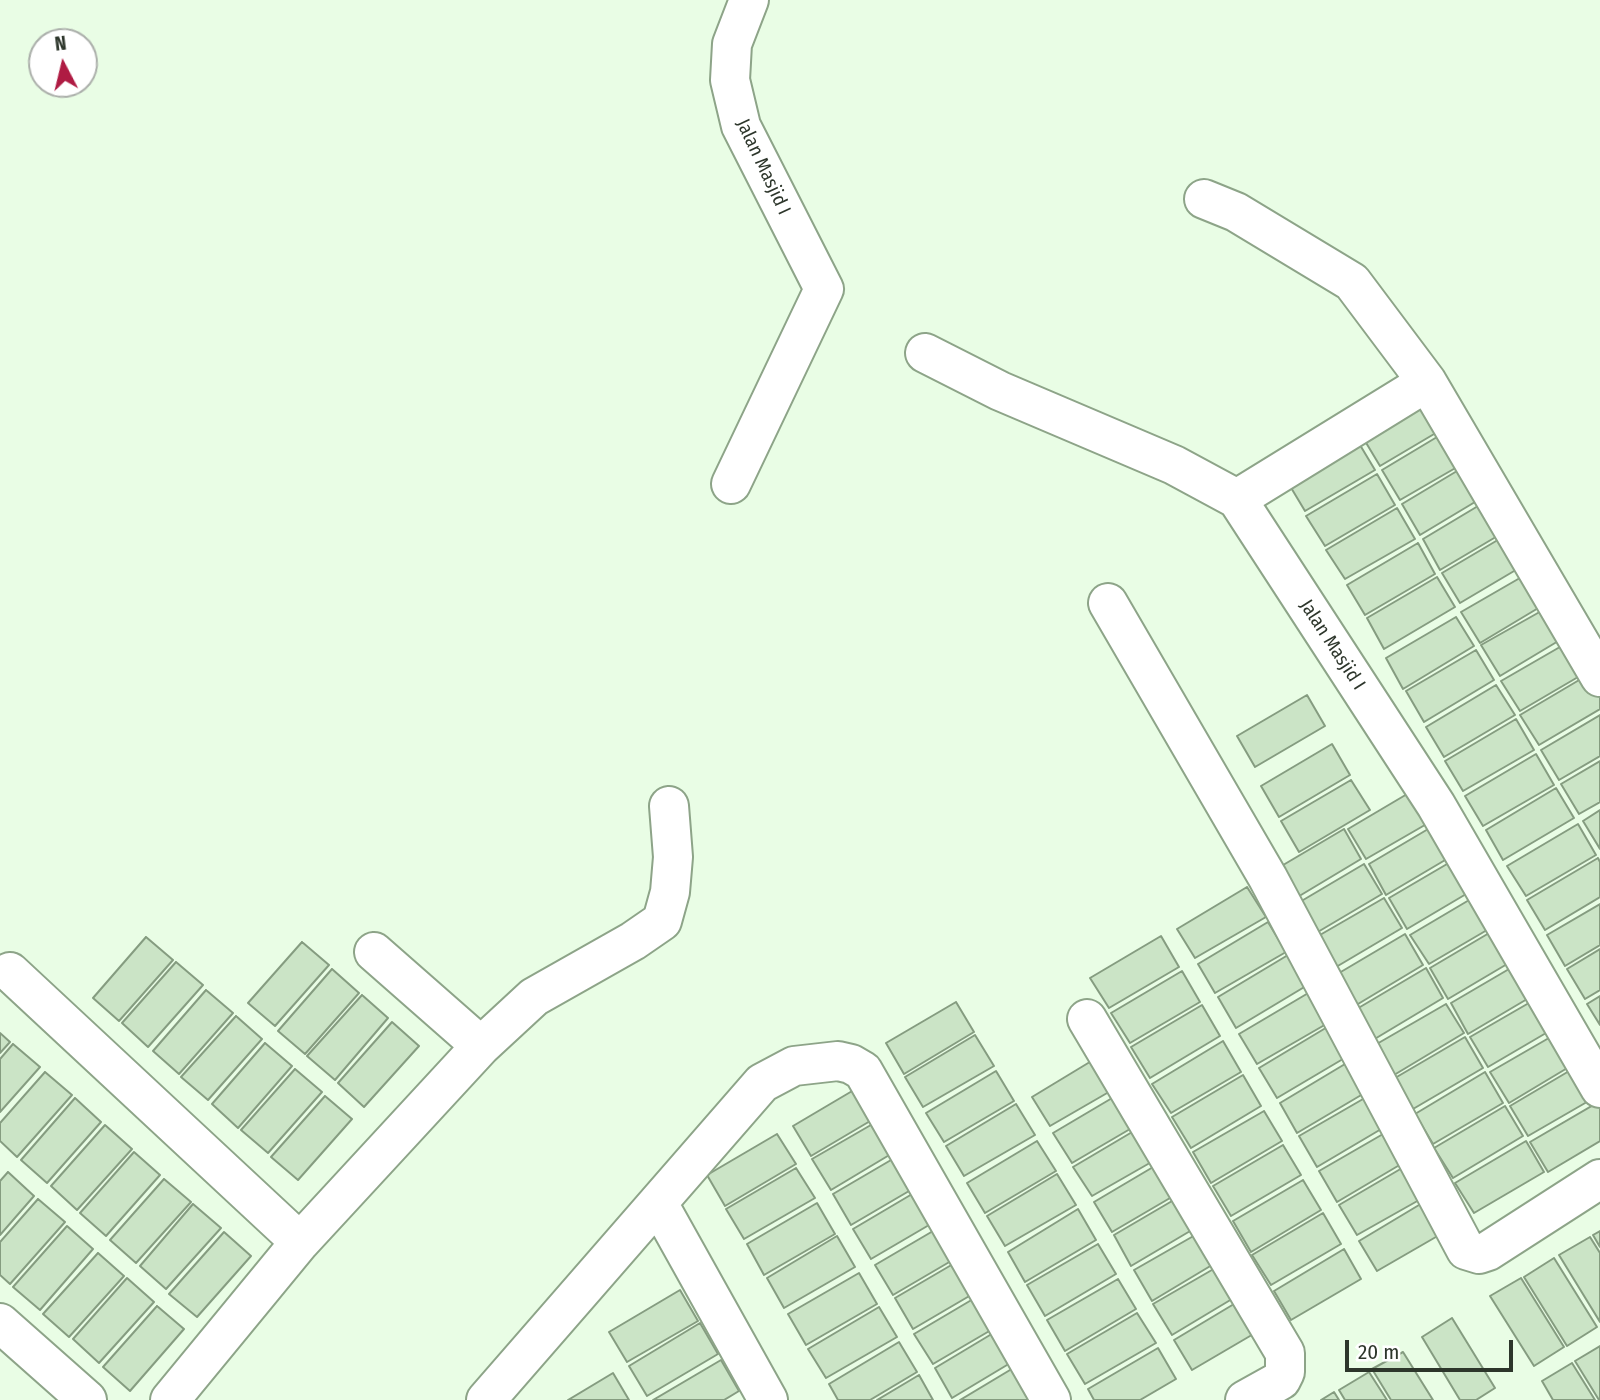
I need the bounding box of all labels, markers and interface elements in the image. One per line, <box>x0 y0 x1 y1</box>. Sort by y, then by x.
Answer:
north arrow <box>28 28 98 98</box>
text: N <box>54 32 68 56</box>
street label: Jalan Masjid I <box>731 115 795 219</box>
street label: Jalan Masjid I <box>1294 596 1370 694</box>
scale bar <box>1348 1326 1516 1370</box>
text: 20 m <box>1358 1339 1399 1365</box>

